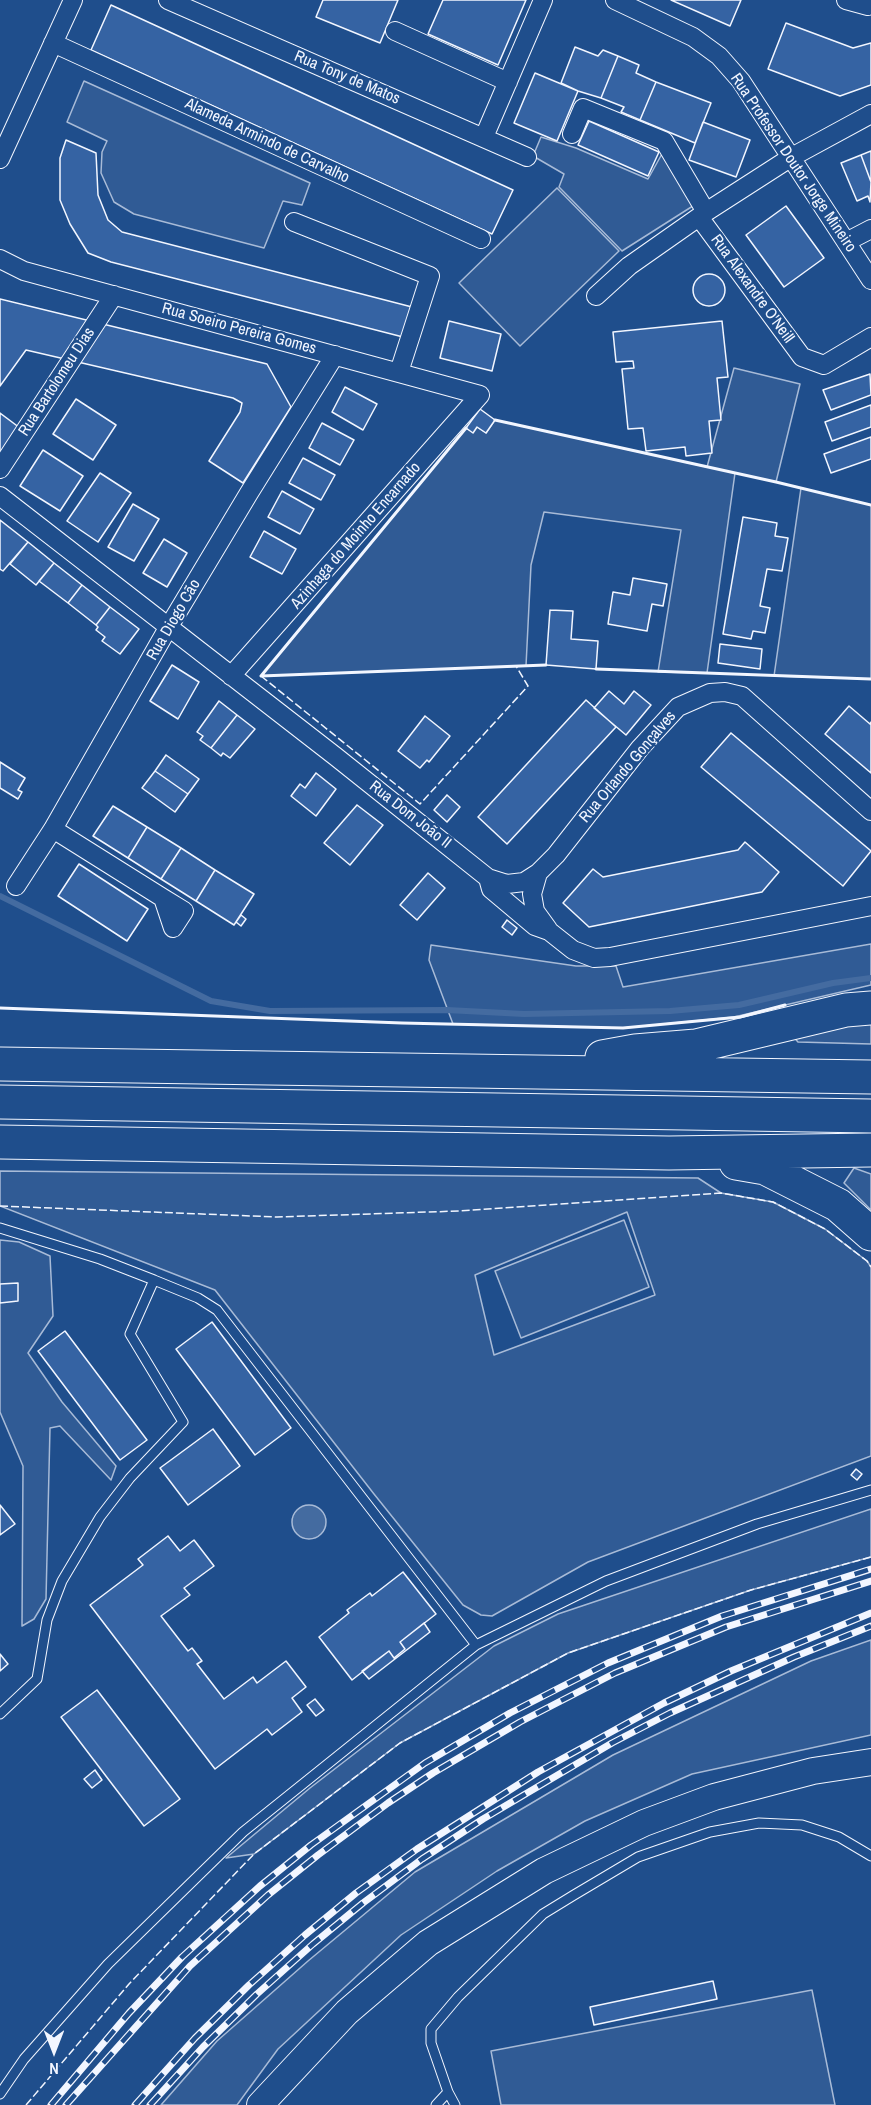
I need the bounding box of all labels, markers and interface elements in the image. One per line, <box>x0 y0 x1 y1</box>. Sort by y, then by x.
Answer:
street label: Rua Tony de Matos <box>291 47 403 109</box>
street label: Rua Professor Doutor Jorge Mineiro <box>726 70 860 256</box>
street label: Alameda Armindo de Carvalho <box>182 94 352 188</box>
street label: Rua Alexandre O'Neill <box>706 231 798 347</box>
street label: Rua Soeiro Pereira Gomes <box>160 299 318 359</box>
street label: Rua Bartolomeu Dias <box>15 324 99 440</box>
street label: Azinhaga do Moinho Encarnado <box>287 459 425 613</box>
street label: Rua Diogo Cão <box>143 576 205 664</box>
street label: Rua Orlando Gonçalves <box>576 707 680 827</box>
street label: Rua Dom João II <box>365 777 455 853</box>
north arrow <box>24 2021 84 2081</box>
text: N <box>49 2058 59 2080</box>

